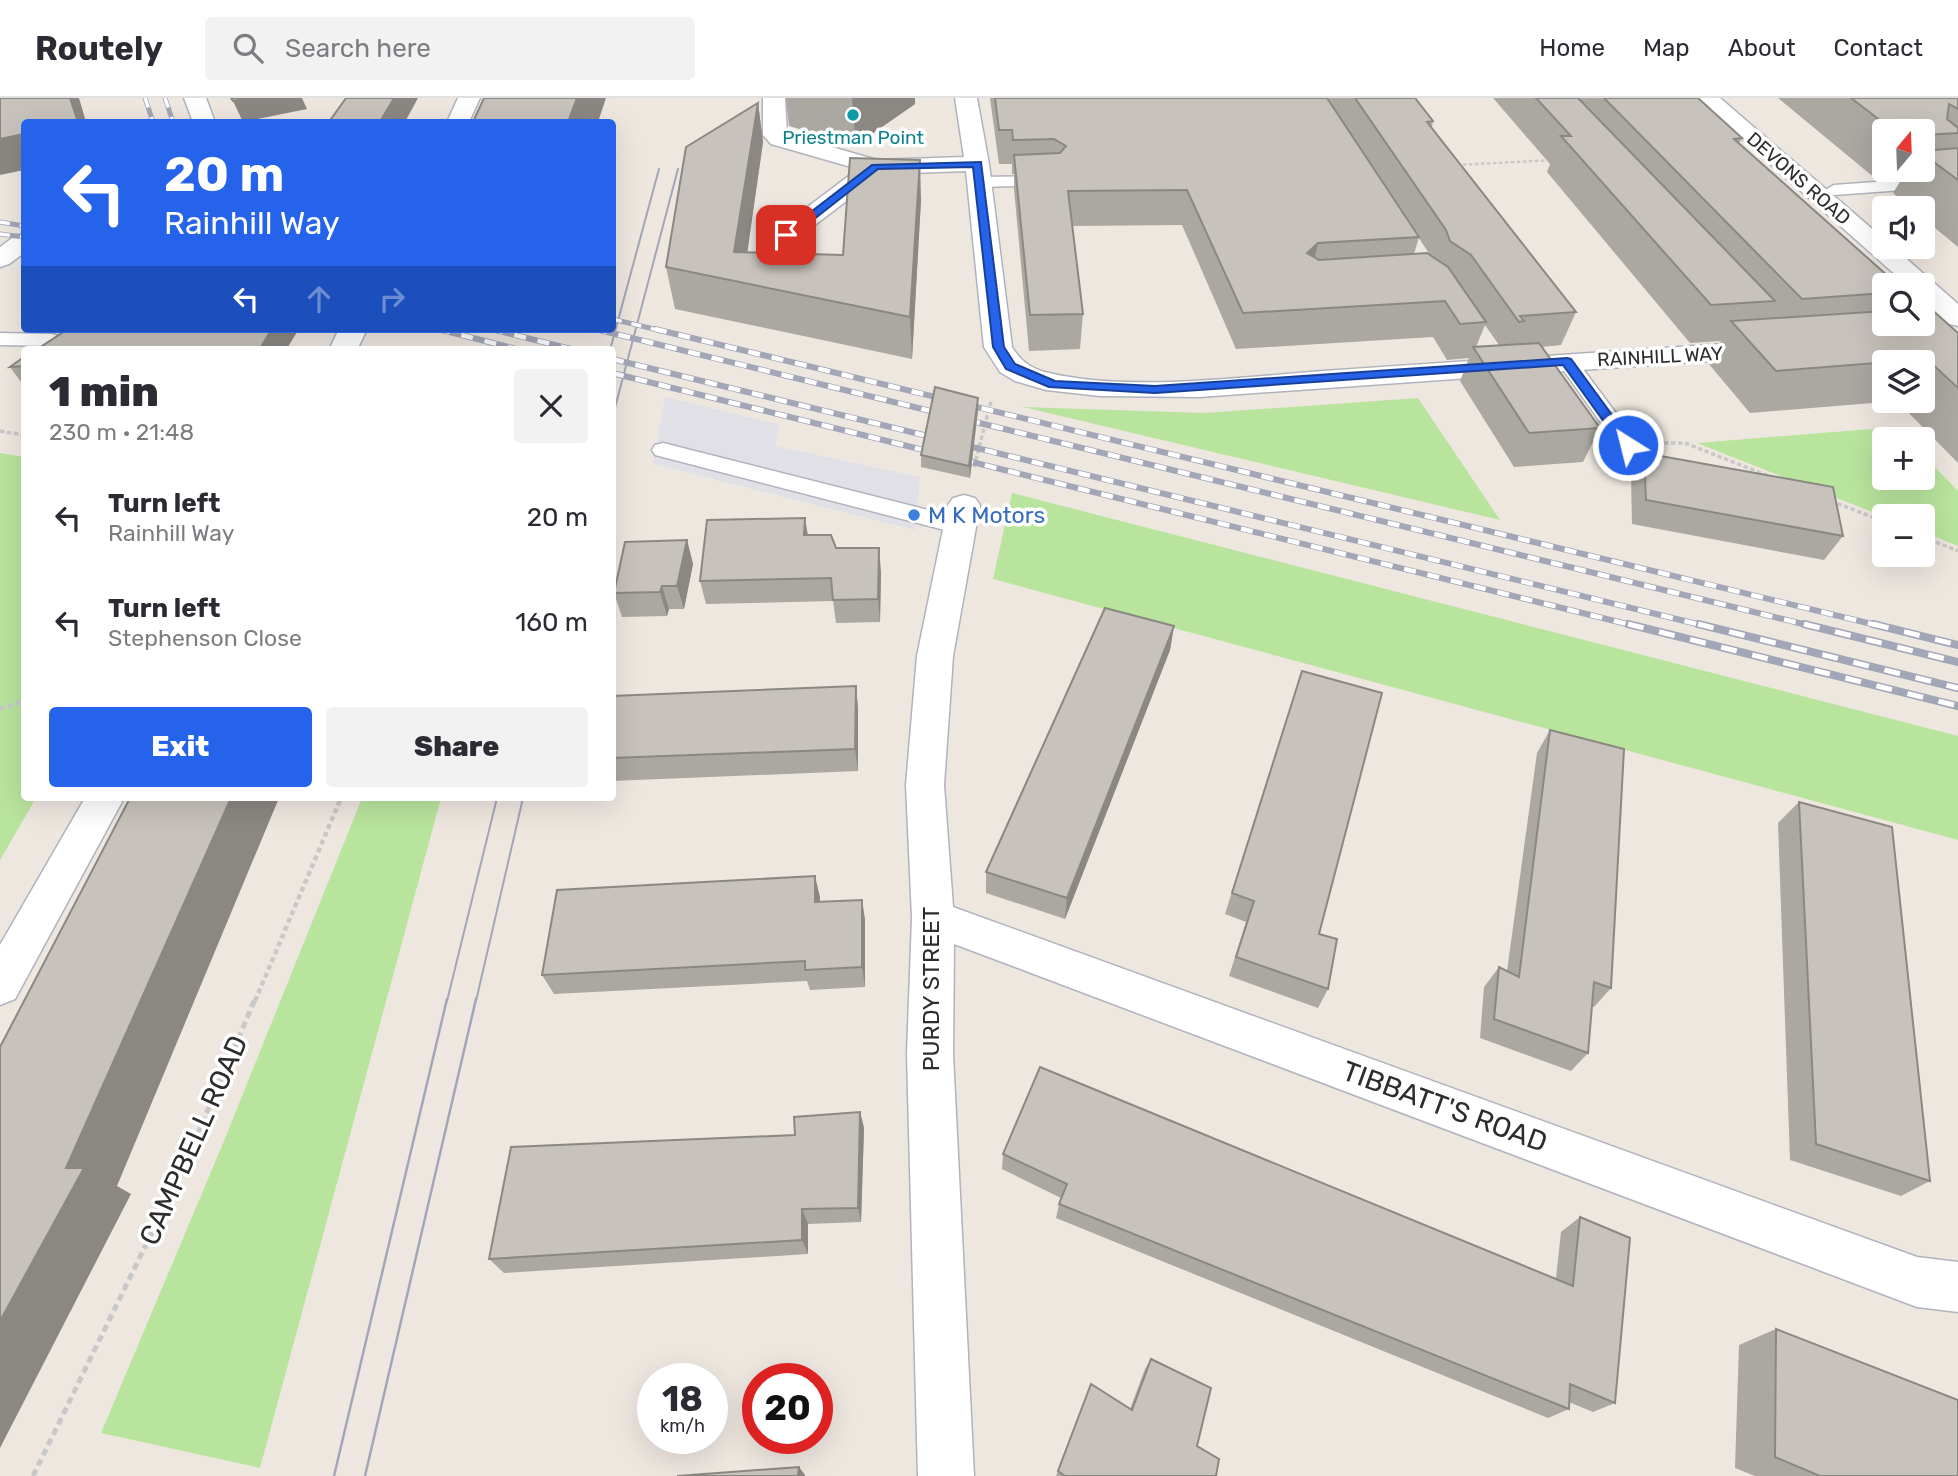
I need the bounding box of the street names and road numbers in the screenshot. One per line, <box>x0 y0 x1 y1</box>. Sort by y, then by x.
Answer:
street label: DEVONS ROAD <box>1742 127 1855 230</box>
street label: RAINHILL WAY <box>1597 342 1724 371</box>
street label: PURDY STREET <box>917 907 945 1071</box>
street label: CAMPBELL ROAD <box>132 1030 254 1250</box>
street label: TIBBATT'S ROAD <box>1338 1054 1552 1159</box>

